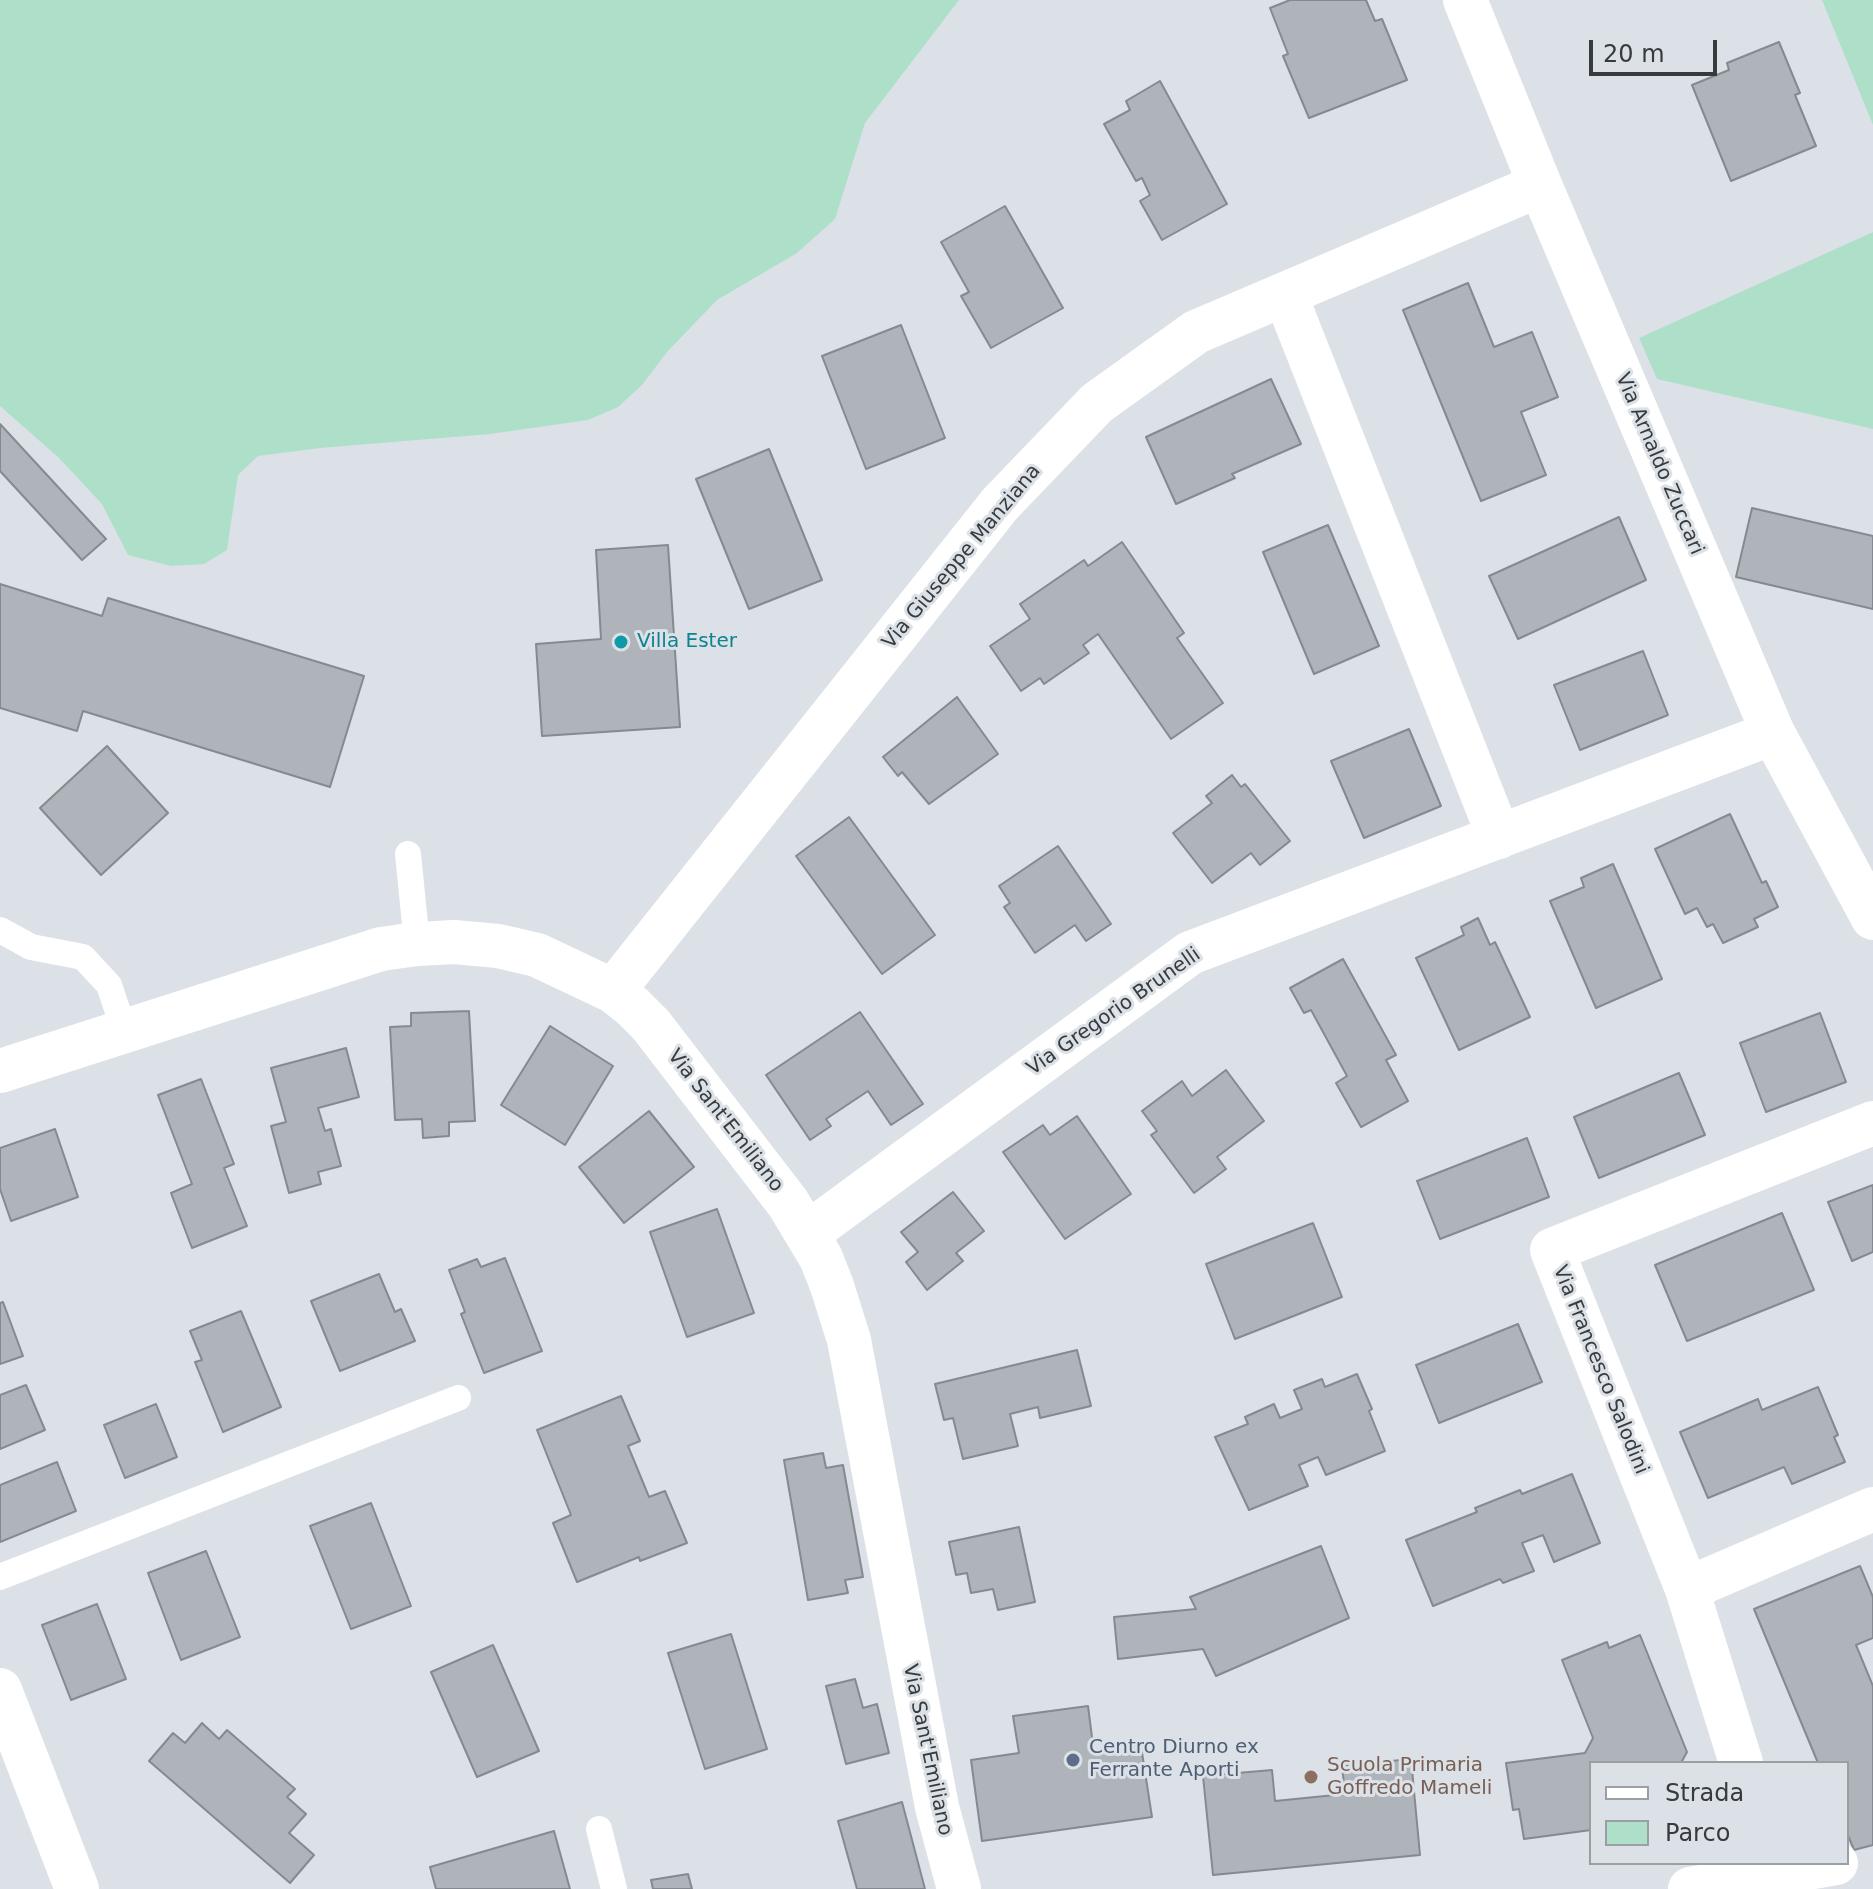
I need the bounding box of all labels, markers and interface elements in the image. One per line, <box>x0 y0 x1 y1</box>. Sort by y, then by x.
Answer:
scale bar <box>1593 24 1721 74</box>
text: 20 m <box>1603 40 1665 68</box>
street label: Via Arnaldo Zuccari <box>1610 369 1708 559</box>
street label: Via Giuseppe Manziana <box>878 460 1046 654</box>
place label: Villa Ester <box>637 630 737 654</box>
marker: Villa Ester <box>612 633 630 651</box>
street label: Via Gregorio Brunelli <box>1023 943 1205 1081</box>
street label: Via Sant'Emiliano <box>662 1045 788 1197</box>
street label: Via Francesco Salodini <box>1547 1262 1653 1478</box>
street label: Via Sant'Emiliano <box>897 1662 957 1838</box>
place label: Centro Diurno ex Ferrante Aporti <box>1089 1736 1259 1783</box>
marker: Centro Diurno ex Ferrante Aporti <box>1064 1751 1082 1769</box>
place label: Scuola Primaria Goffredo Mameli <box>1327 1754 1492 1801</box>
legend <box>1589 1761 1849 1865</box>
marker: Scuola Primaria Goffredo Mameli <box>1302 1768 1320 1786</box>
text: Strada <box>1665 1779 1744 1807</box>
text: Parco <box>1665 1819 1730 1847</box>

